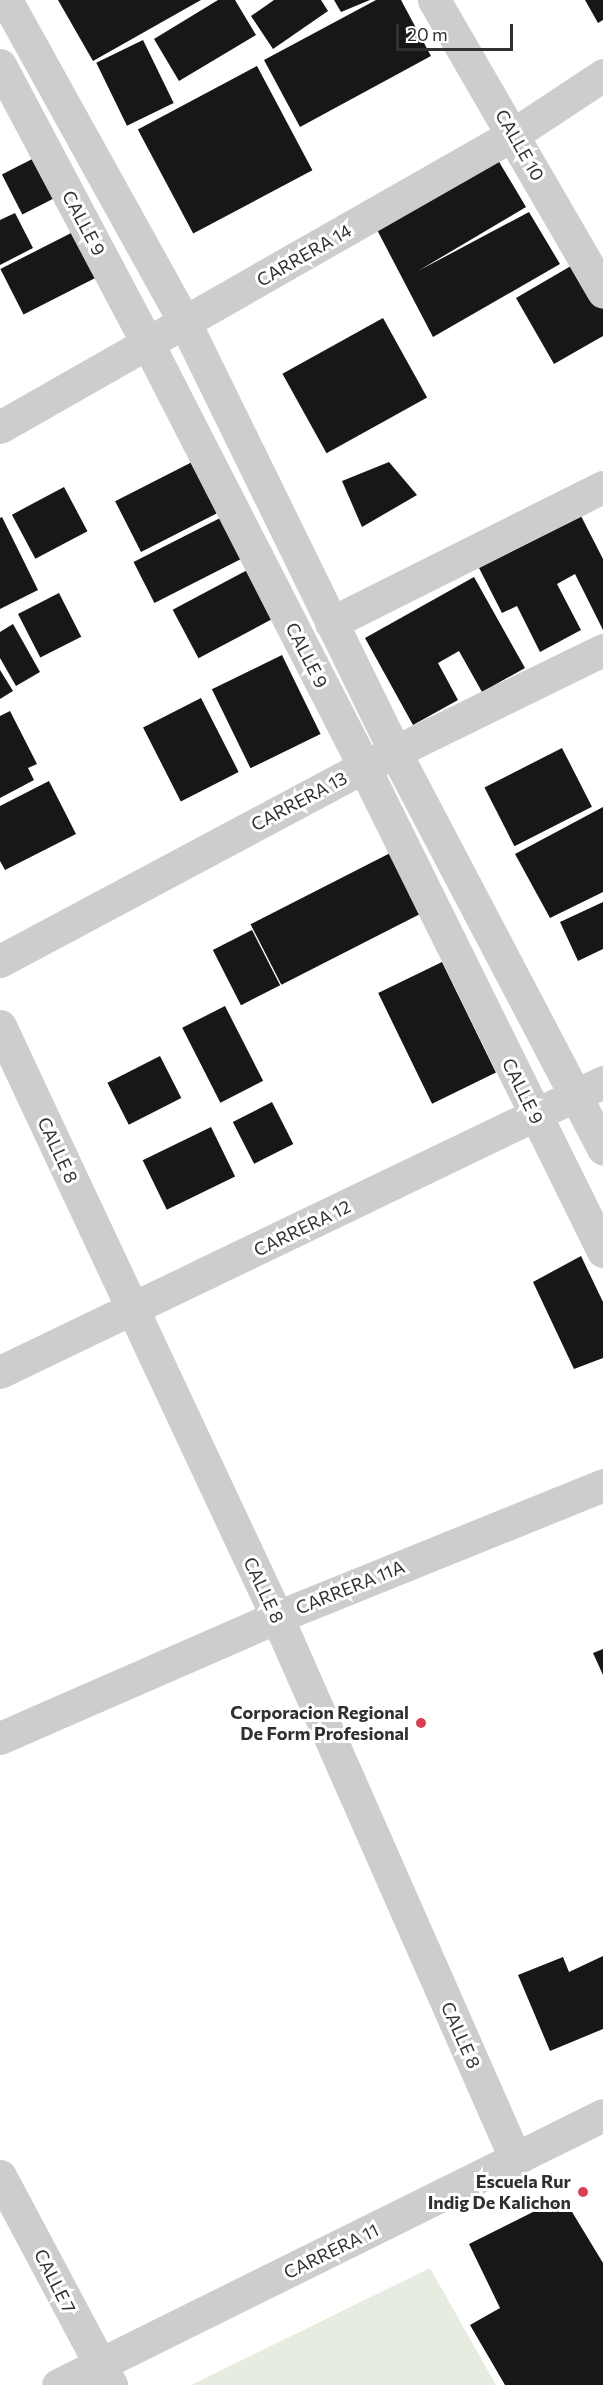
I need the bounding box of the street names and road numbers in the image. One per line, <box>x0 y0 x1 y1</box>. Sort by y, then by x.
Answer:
street label: CALLE 10 <box>491 105 549 185</box>
street label: CALLE 9 <box>58 187 110 259</box>
street label: CARRERA 14 <box>253 219 355 291</box>
street label: CALLE 9 <box>281 619 333 691</box>
street label: CARRERA 13 <box>247 767 351 835</box>
street label: CALLE 9 <box>498 1055 548 1127</box>
street label: CALLE 8 <box>33 1114 83 1186</box>
street label: CARRERA 12 <box>250 1195 354 1261</box>
street label: CALLE 8 <box>239 1554 289 1626</box>
street label: CARRERA 11A <box>293 1555 407 1619</box>
street label: CALLE 8 <box>437 1998 485 2072</box>
street label: CARRERA 11 <box>280 2219 382 2283</box>
street label: CALLE 7 <box>30 2245 80 2317</box>

